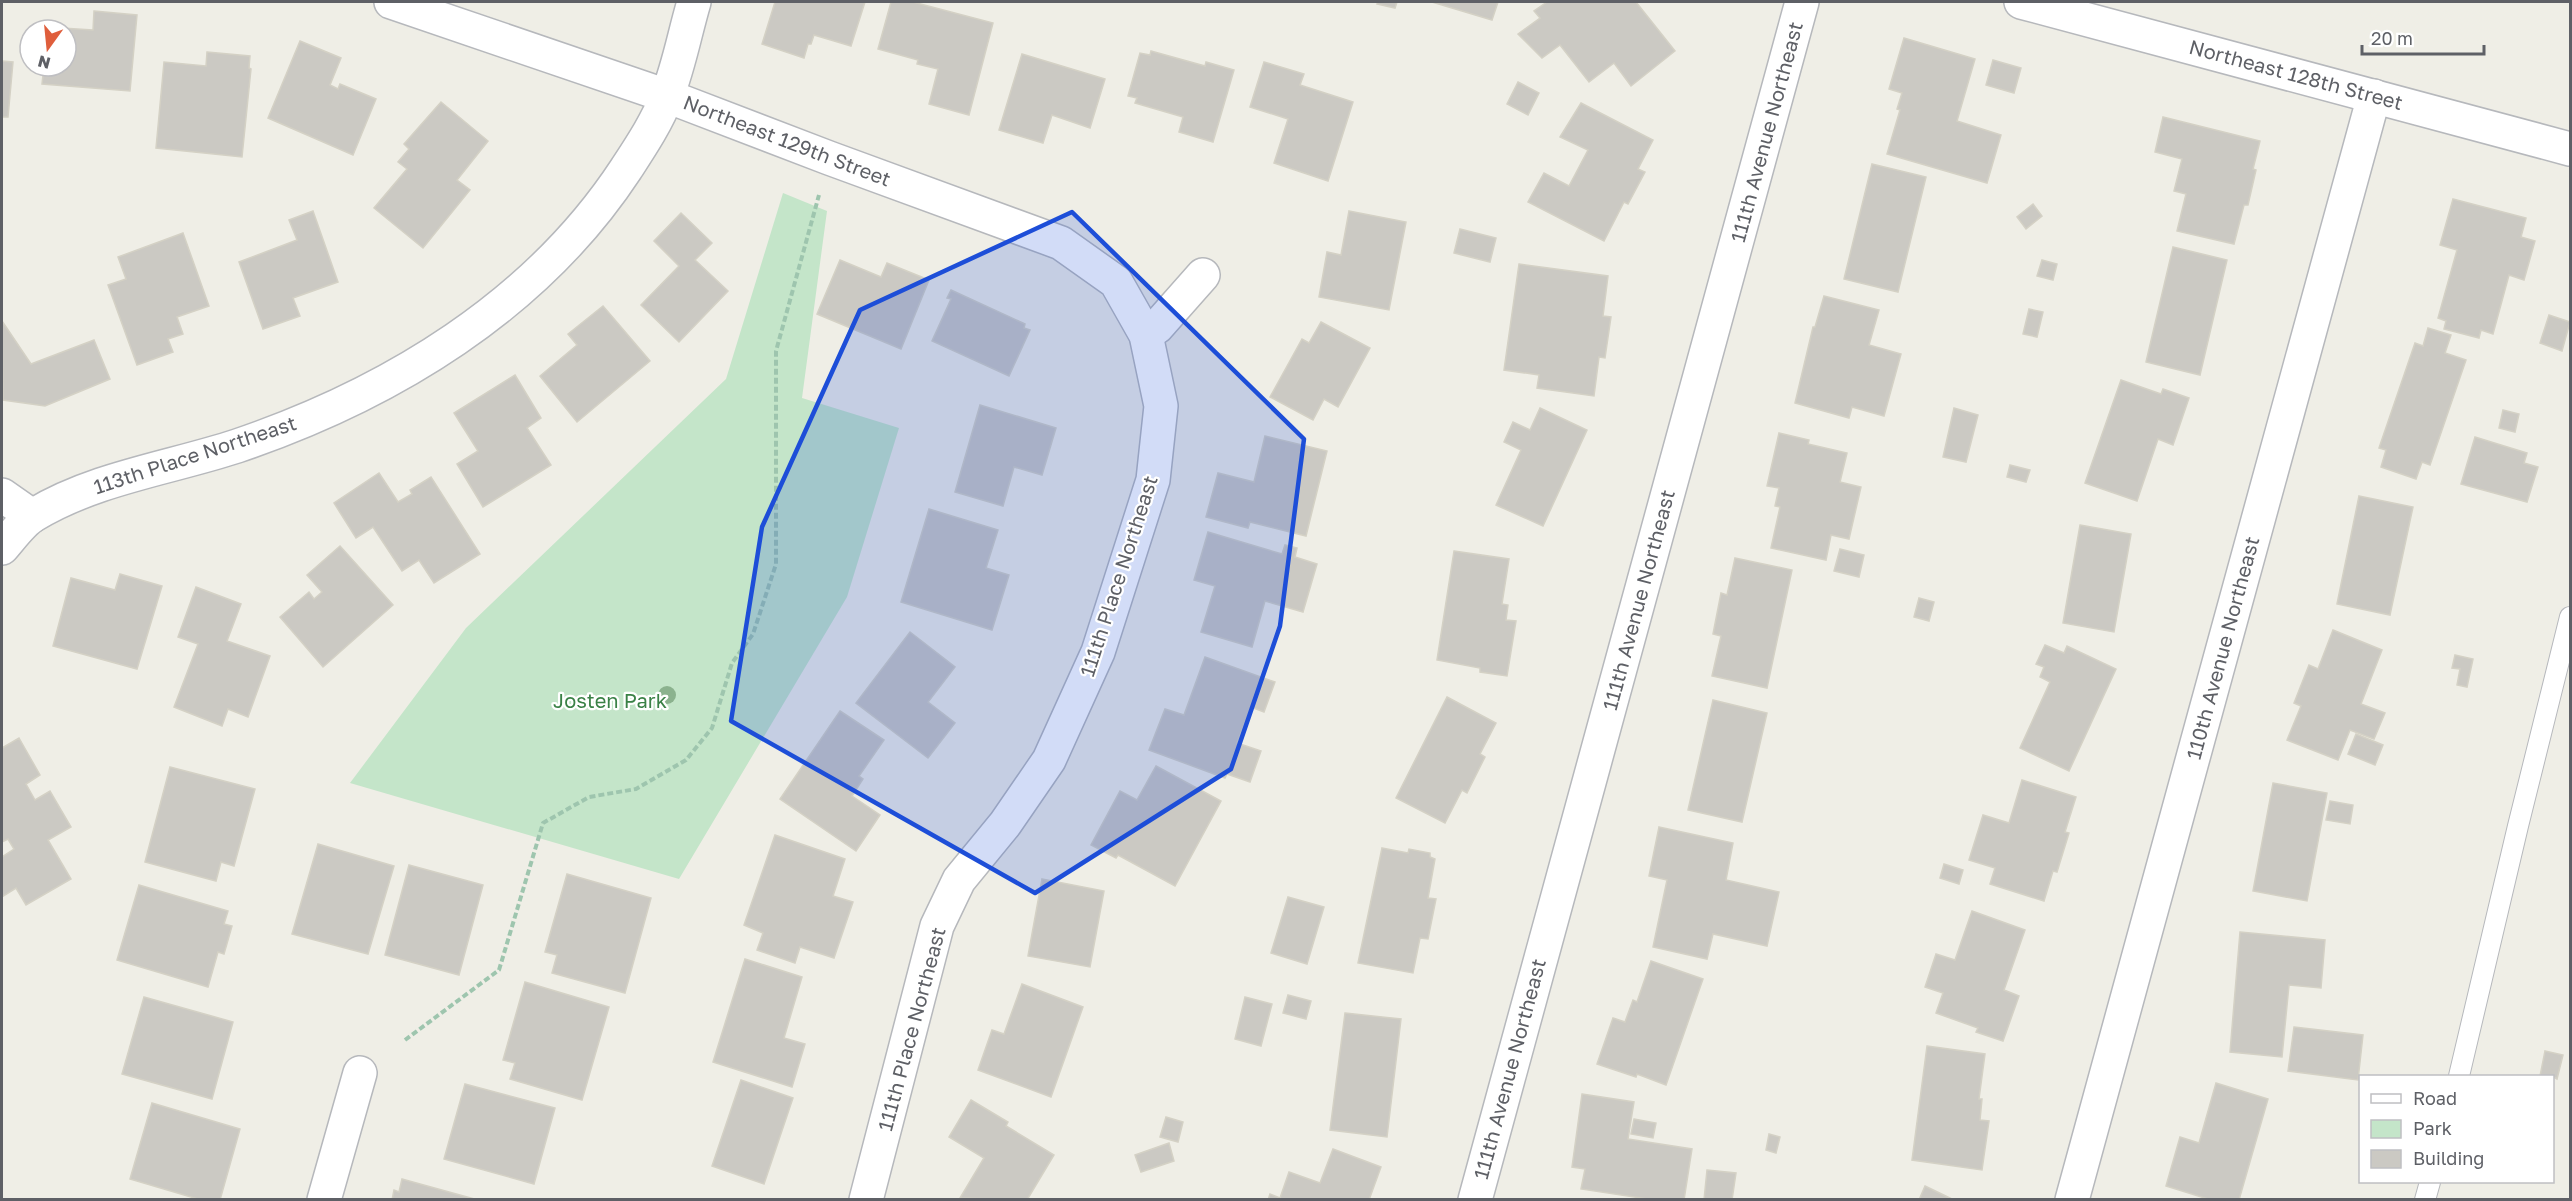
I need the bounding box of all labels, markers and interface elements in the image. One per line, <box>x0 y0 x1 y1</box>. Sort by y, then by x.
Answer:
north arrow <box>18 18 78 78</box>
scale bar <box>2362 18 2484 56</box>
street label: 111th Avenue Northeast <box>1725 19 1807 245</box>
text: 20 m <box>2371 27 2413 49</box>
street label: Northeast 128th Street <box>2187 34 2406 114</box>
text: N <box>36 51 53 74</box>
street label: Northeast 129th Street <box>680 89 894 191</box>
street label: 113th Place Northeast <box>90 410 299 498</box>
street label: 111th Place Northeast <box>1074 472 1162 679</box>
street label: 111th Avenue Northeast <box>1597 487 1679 713</box>
street label: 110th Avenue Northeast <box>2181 534 2263 762</box>
park label: Josten Park <box>553 688 667 712</box>
street label: 111th Place Northeast <box>872 924 950 1133</box>
street label: 111th Avenue Northeast <box>1468 956 1550 1182</box>
legend <box>2359 1075 2554 1183</box>
text: Road <box>2413 1087 2457 1109</box>
text: Park <box>2413 1117 2452 1139</box>
text: Building <box>2413 1147 2484 1169</box>

